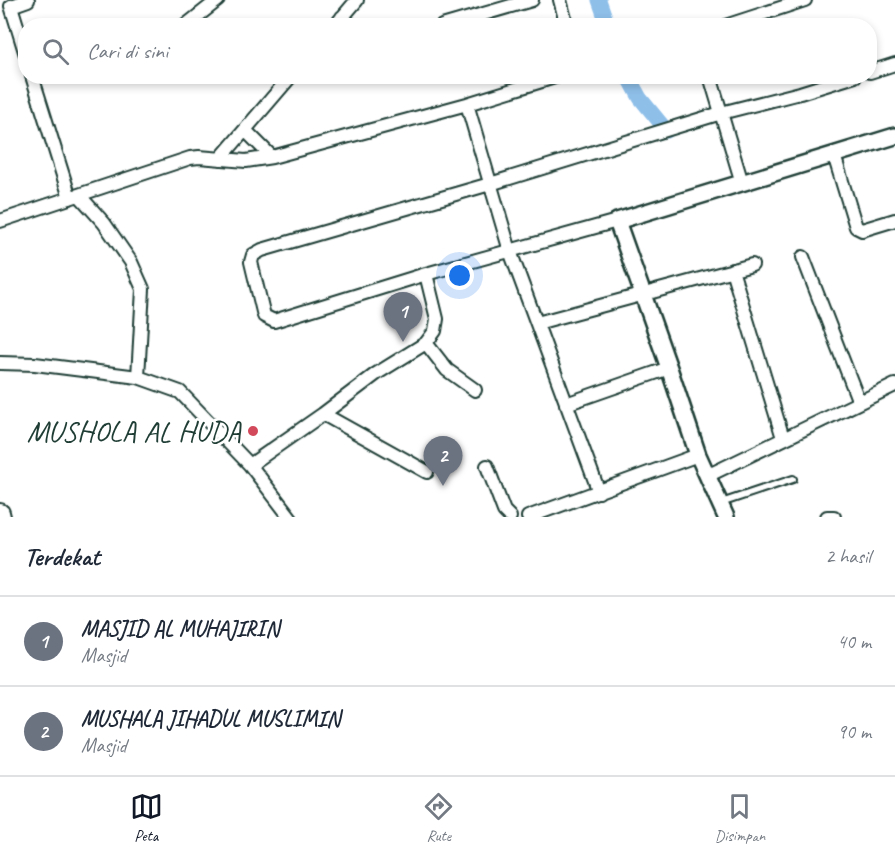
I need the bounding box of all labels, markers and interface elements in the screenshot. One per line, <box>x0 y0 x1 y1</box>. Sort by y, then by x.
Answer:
search box <box>18 18 877 84</box>
icon: search <box>39 35 72 68</box>
text: Cari di sini <box>87 37 168 65</box>
your location <box>445 261 474 290</box>
pin: 1 <box>384 292 422 342</box>
place label: MUSHOLA AL HUDA <box>27 412 242 450</box>
marker: MUSHOLA AL HUDA <box>246 424 260 438</box>
pin: 2 <box>424 436 462 486</box>
text: Terdekat <box>24 540 100 573</box>
text: 2 hasil <box>825 544 871 569</box>
text: MASJID AL MUHAJIRIN <box>81 615 279 643</box>
text: 1 <box>39 629 48 654</box>
text: 40 m <box>837 629 871 654</box>
text: Masjid <box>81 643 127 668</box>
text: MUSHALA JIHADUL MUSLIMIN <box>81 705 340 733</box>
text: 2 <box>39 719 48 744</box>
text: 90 m <box>837 719 871 744</box>
text: Masjid <box>81 733 127 758</box>
tab: Peta <box>130 790 163 846</box>
tab: Rute <box>422 790 455 846</box>
tab: Disimpan <box>715 790 765 846</box>

